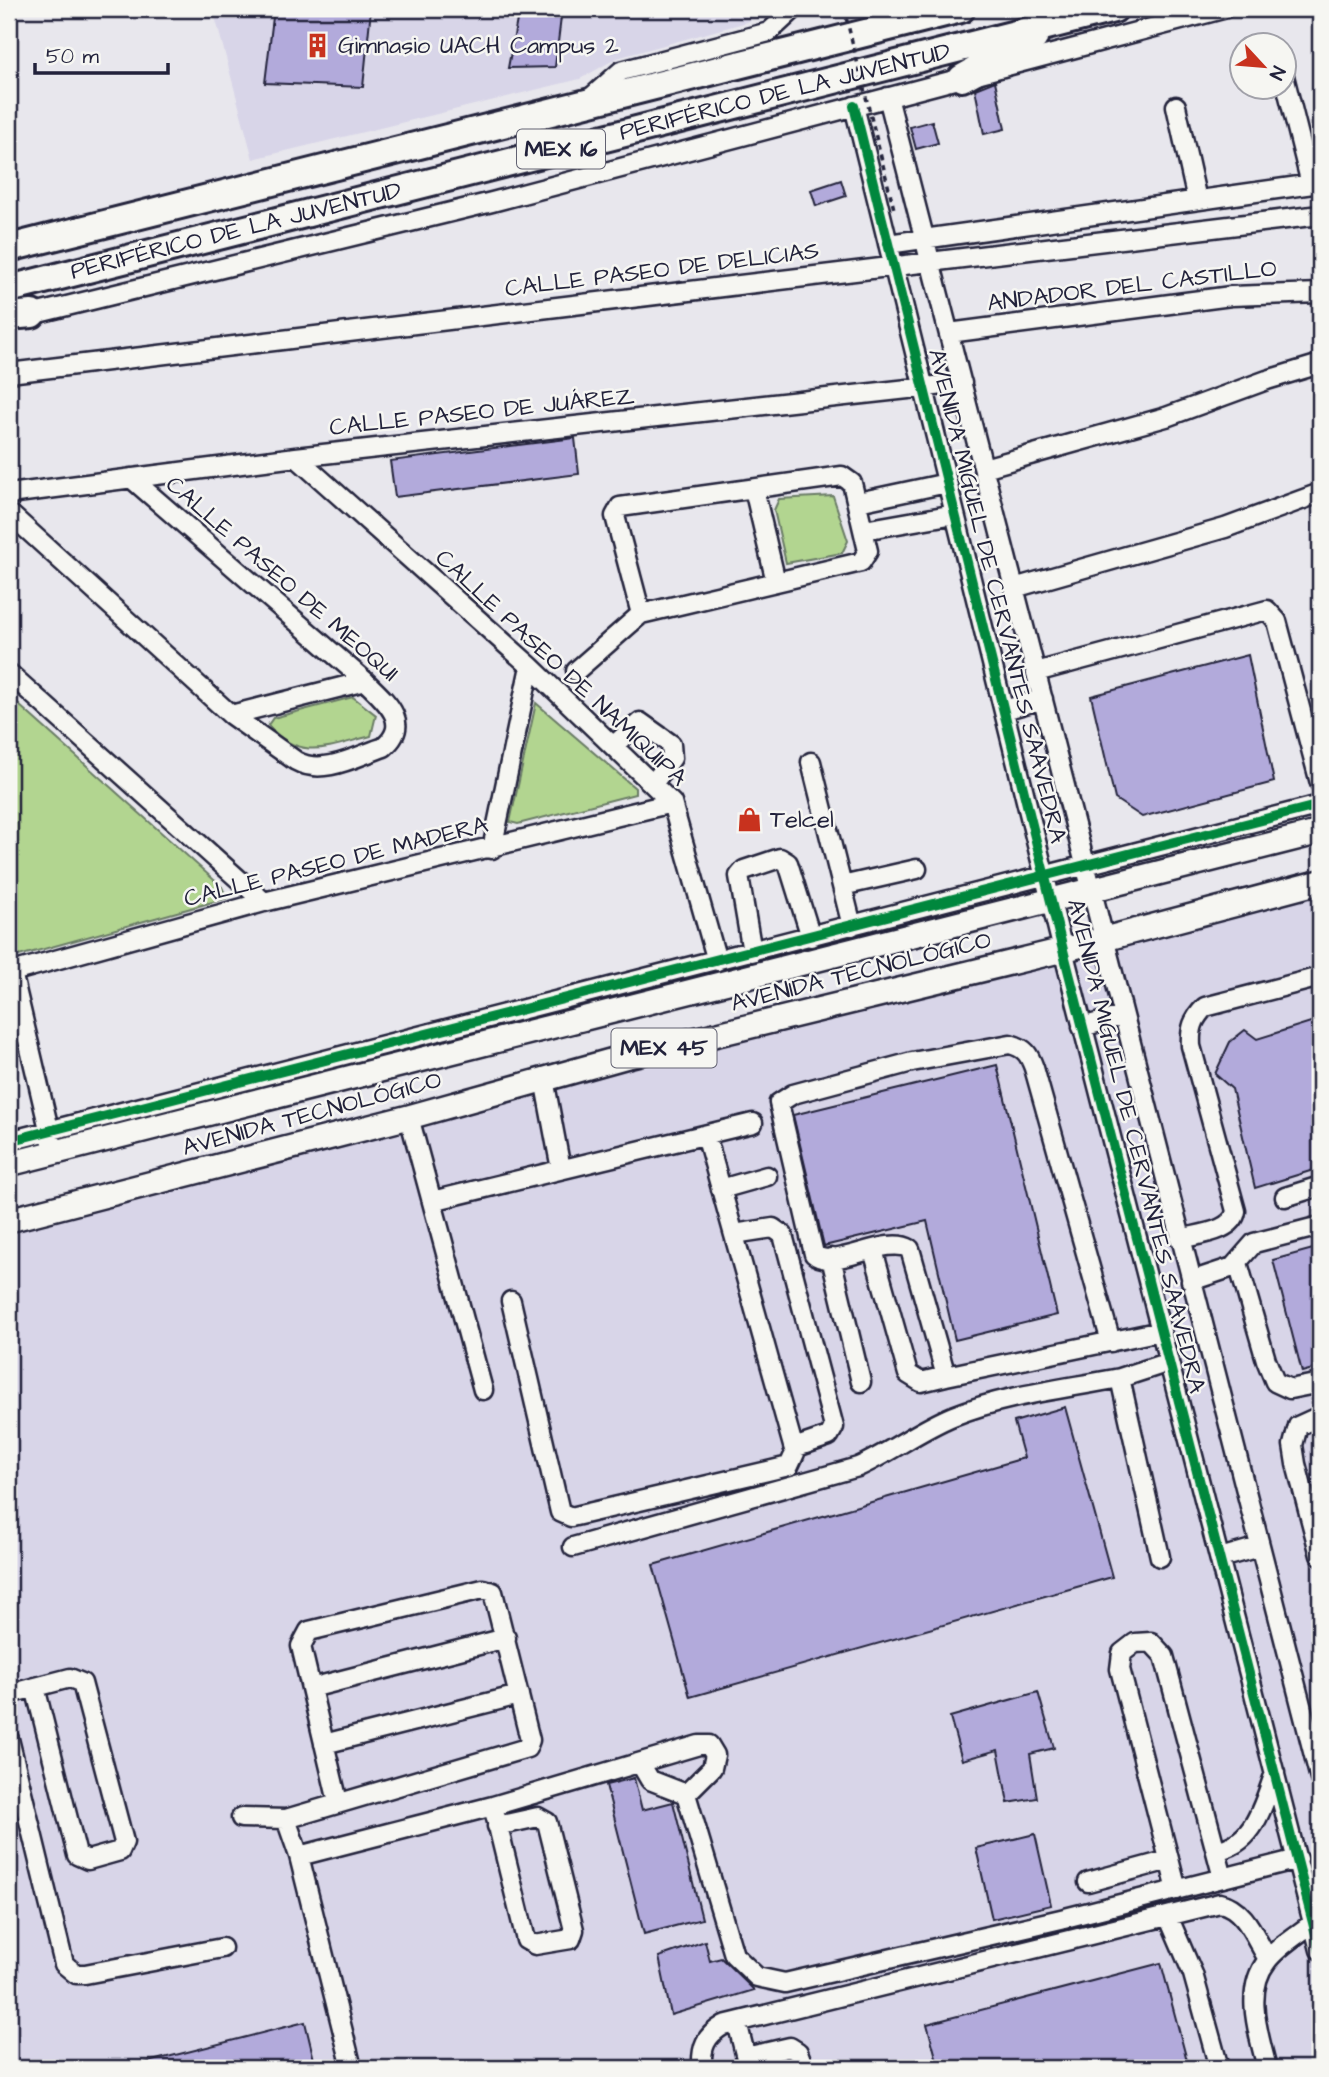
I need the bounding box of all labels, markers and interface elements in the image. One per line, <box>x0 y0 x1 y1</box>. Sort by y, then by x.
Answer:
place label: Gimnasio UACH Campus 2 <box>338 29 619 63</box>
scale bar <box>35 32 168 76</box>
building icon: Gimnasio UACH Campus 2 <box>304 32 332 60</box>
north arrow <box>1228 32 1298 102</box>
street label: PERIFÉRICO DE LA JUVENTUD <box>616 34 954 150</box>
text: 50 m <box>46 42 100 71</box>
text: N <box>1262 62 1292 84</box>
road number: MEX 16 <box>517 130 605 168</box>
street label: PERIFÉRICO DE LA JUVENTUD <box>67 173 405 289</box>
street label: CALLE PASEO DE DELICIAS <box>503 234 821 306</box>
street label: ANDADOR DEL CASTILLO <box>985 251 1279 321</box>
street label: AVENIDA MIGUEL DE CERVANTES SAAVEDRA <box>919 345 1075 847</box>
street label: CALLE PASEO DE JUÁREZ <box>328 379 636 445</box>
street label: CALLE PASEO DE MEOQUI <box>158 468 406 690</box>
street label: CALLE PASEO DE NAMIQUIPA <box>427 542 695 794</box>
place label: Telcel <box>770 803 834 837</box>
shop icon: Telcel <box>736 806 764 834</box>
street label: CALLE PASEO DE MADERA <box>180 808 492 916</box>
street label: AVENIDA MIGUEL DE CERVANTES SAAVEDRA <box>1058 895 1214 1397</box>
street label: AVENIDA TECNOLÓGICO <box>727 923 995 1021</box>
road number: MEX 45 <box>612 1028 716 1068</box>
street label: AVENIDA TECNOLÓGICO <box>179 1063 445 1165</box>

